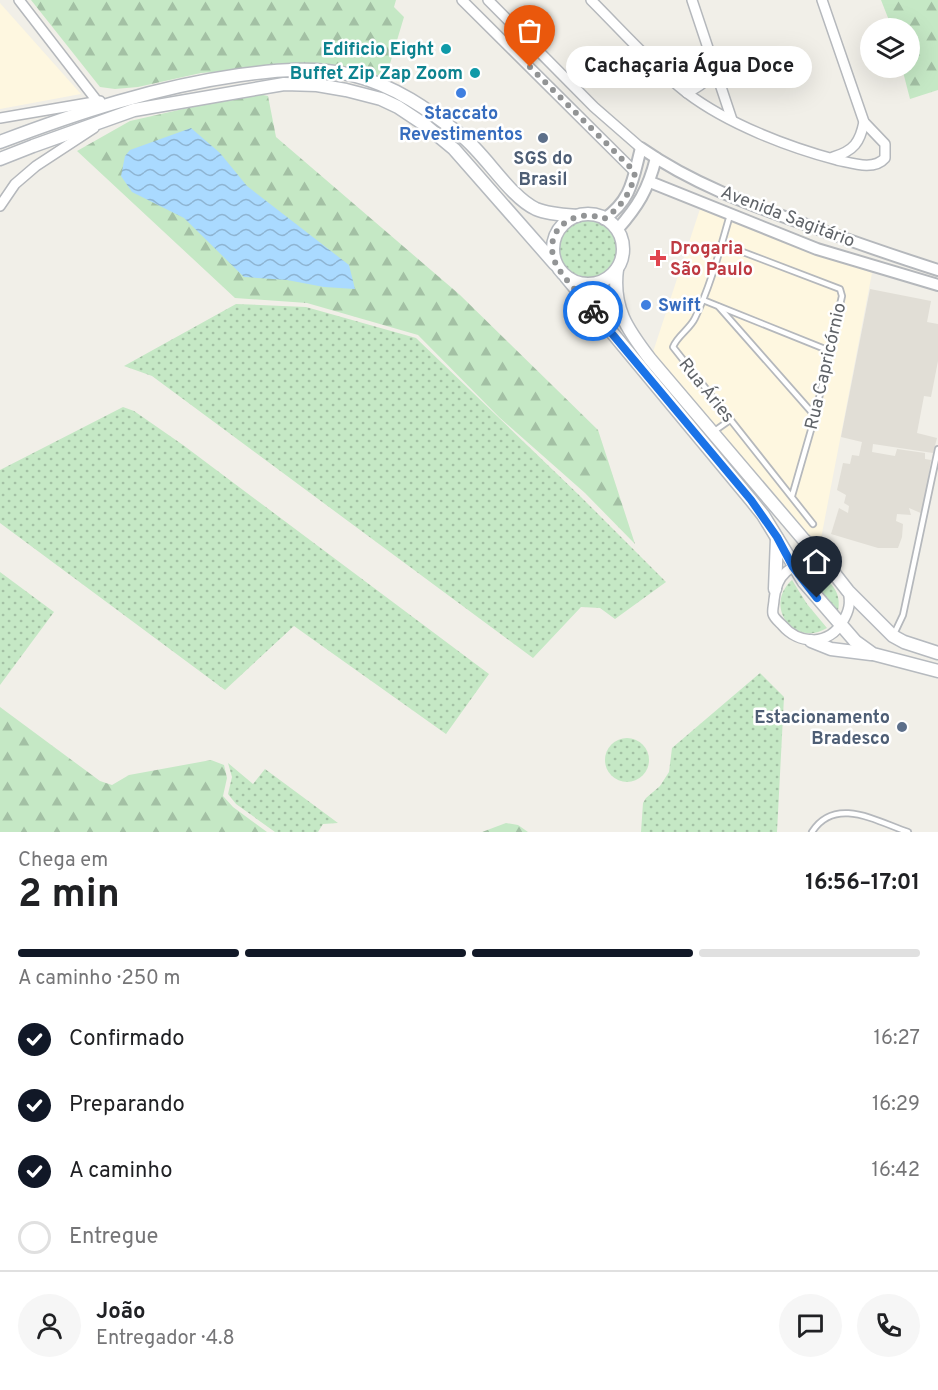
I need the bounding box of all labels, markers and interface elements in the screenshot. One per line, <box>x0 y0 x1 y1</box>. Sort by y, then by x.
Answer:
pin <box>504 5 555 67</box>
icon: bag <box>513 14 546 47</box>
map controls <box>860 18 920 78</box>
button: layers <box>860 18 920 78</box>
place label: Edificio Eight <box>323 39 434 62</box>
marker: Edificio Eight <box>439 42 453 56</box>
callout: Cachaçaria Água Doce <box>566 46 812 88</box>
text: Cachaçaria Água Doce <box>584 54 794 80</box>
place label: Buffet Zip Zap Zoom <box>290 63 463 86</box>
marker: Buffet Zip Zap Zoom <box>468 66 482 80</box>
marker: Staccato Revestimentos <box>454 86 468 100</box>
place label: Staccato Revestimentos <box>399 103 523 147</box>
marker: SGS do Brasil <box>536 131 550 145</box>
place label: SGS do Brasil <box>513 148 573 192</box>
street label: Avenida Sagitário <box>717 181 858 254</box>
place label: Drogaria São Paulo <box>670 238 753 282</box>
marker: Drogaria São Paulo <box>651 251 665 265</box>
courier <box>563 281 623 341</box>
icon: bike <box>577 295 610 328</box>
place label: Swift <box>658 295 701 318</box>
marker: Swift <box>639 298 653 312</box>
street label: Rua Capricórnio <box>801 301 852 432</box>
street label: Rua Áries <box>673 353 740 428</box>
pin <box>791 536 842 598</box>
icon: home <box>800 545 833 578</box>
place label: Estacionamento Bradesco <box>754 707 890 751</box>
marker: Estacionamento Bradesco <box>895 720 909 734</box>
text: Chega em <box>18 848 108 874</box>
text: 16:56–17:01 <box>805 870 920 897</box>
text: 2 min <box>18 872 120 921</box>
text: A caminho · 250 m <box>18 966 181 992</box>
icon: check <box>18 1023 51 1056</box>
text: Confirmado <box>69 1026 185 1053</box>
text: 16:27 <box>874 1026 920 1052</box>
icon: check <box>18 1089 51 1122</box>
text: Preparando <box>69 1092 185 1119</box>
text: 16:29 <box>872 1092 920 1118</box>
icon: check <box>18 1155 51 1188</box>
text: A caminho <box>69 1158 172 1185</box>
text: 16:42 <box>871 1158 920 1184</box>
text: Entregue <box>69 1224 158 1251</box>
button: person <box>18 1294 81 1357</box>
button: chat <box>779 1294 842 1357</box>
button: phone <box>857 1294 920 1357</box>
text: João <box>96 1299 145 1326</box>
text: Entregador · 4.8 <box>96 1326 235 1352</box>

